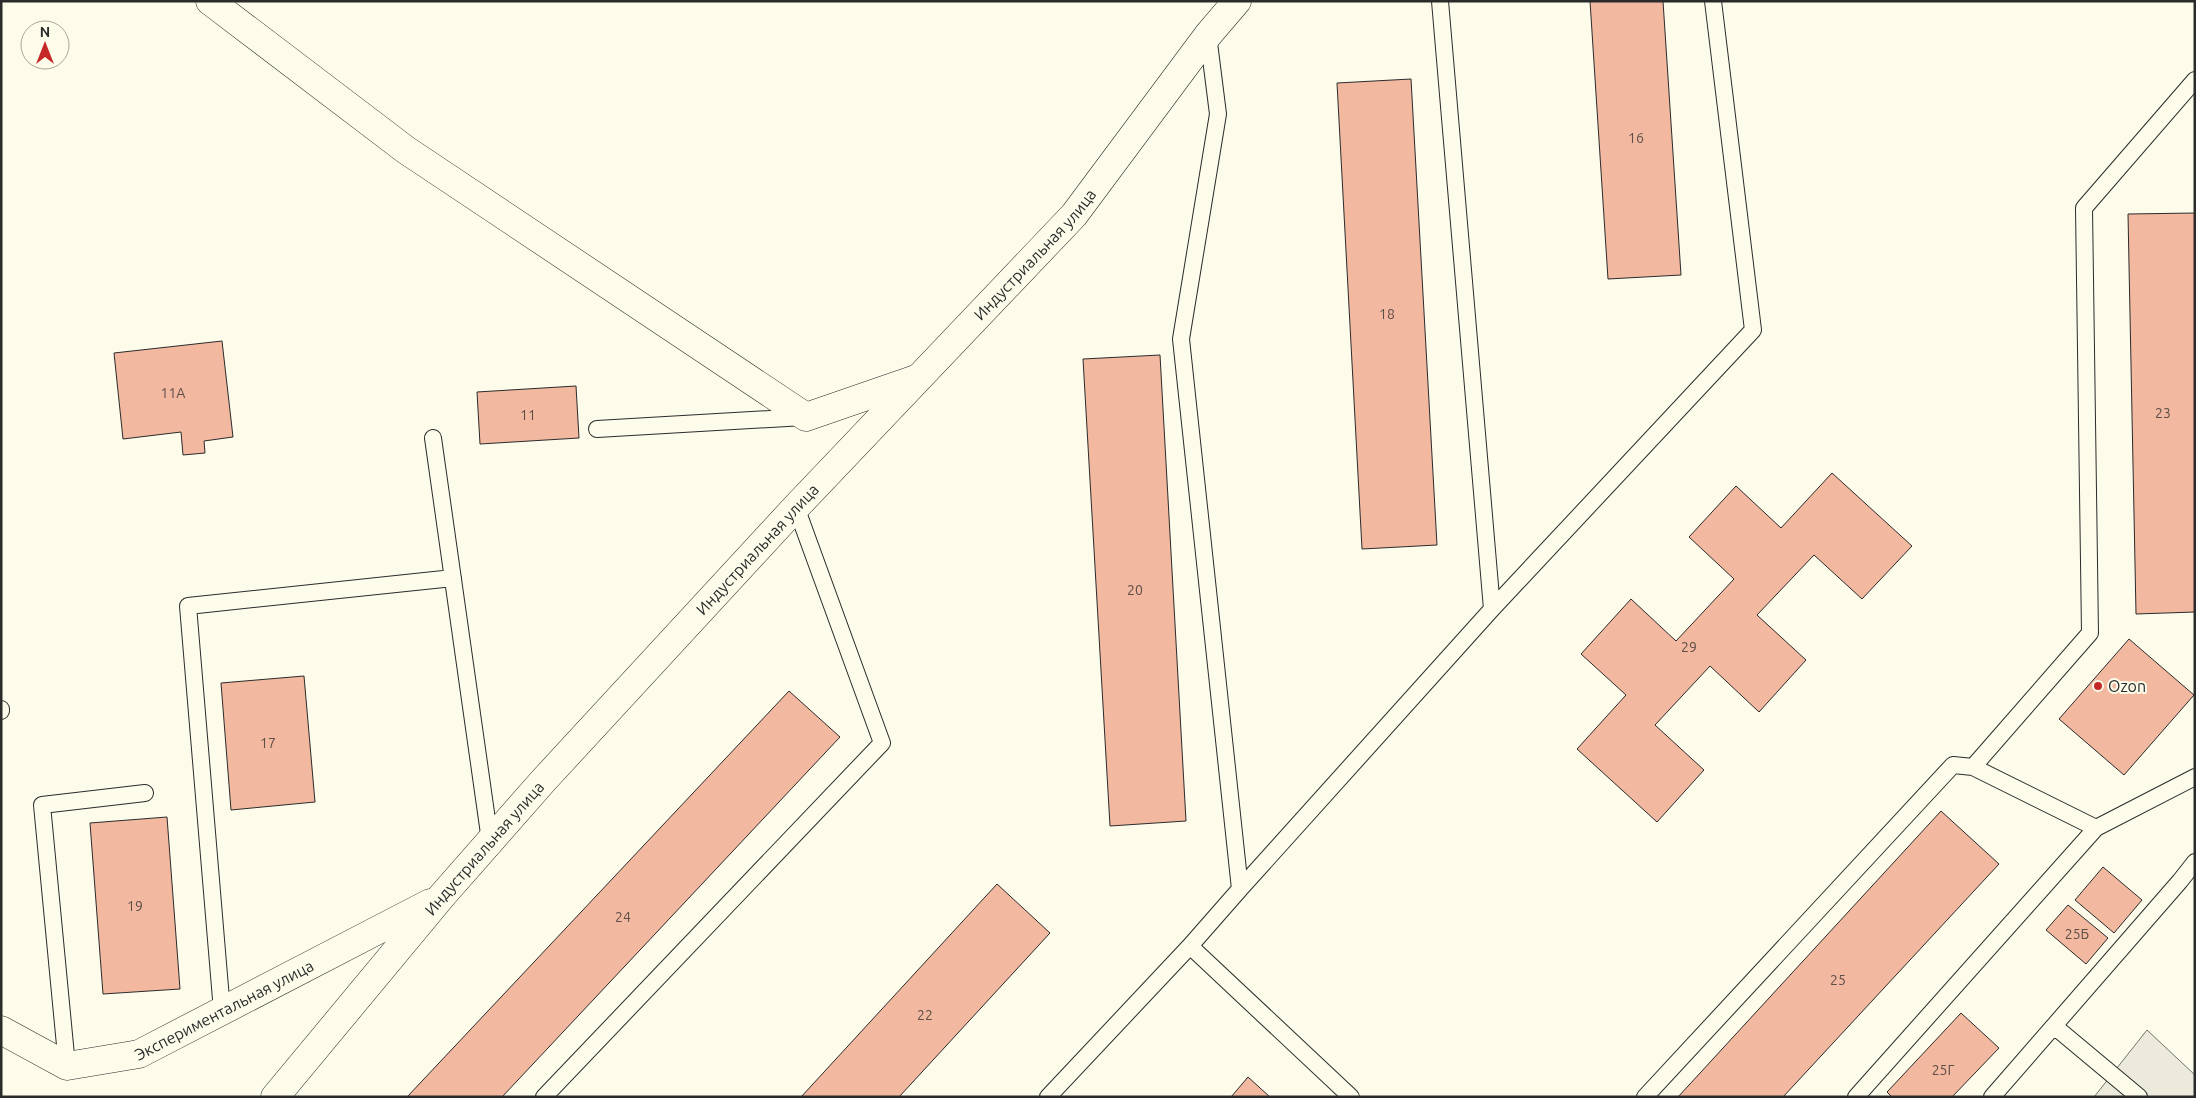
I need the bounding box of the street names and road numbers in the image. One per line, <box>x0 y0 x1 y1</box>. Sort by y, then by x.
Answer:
street label: Индустриальная улица <box>970 185 1099 324</box>
street label: Индустриальная улица <box>692 480 822 618</box>
street label: Индустриальная улица <box>421 778 547 919</box>
street label: Экспериментальная улица <box>132 956 316 1064</box>

